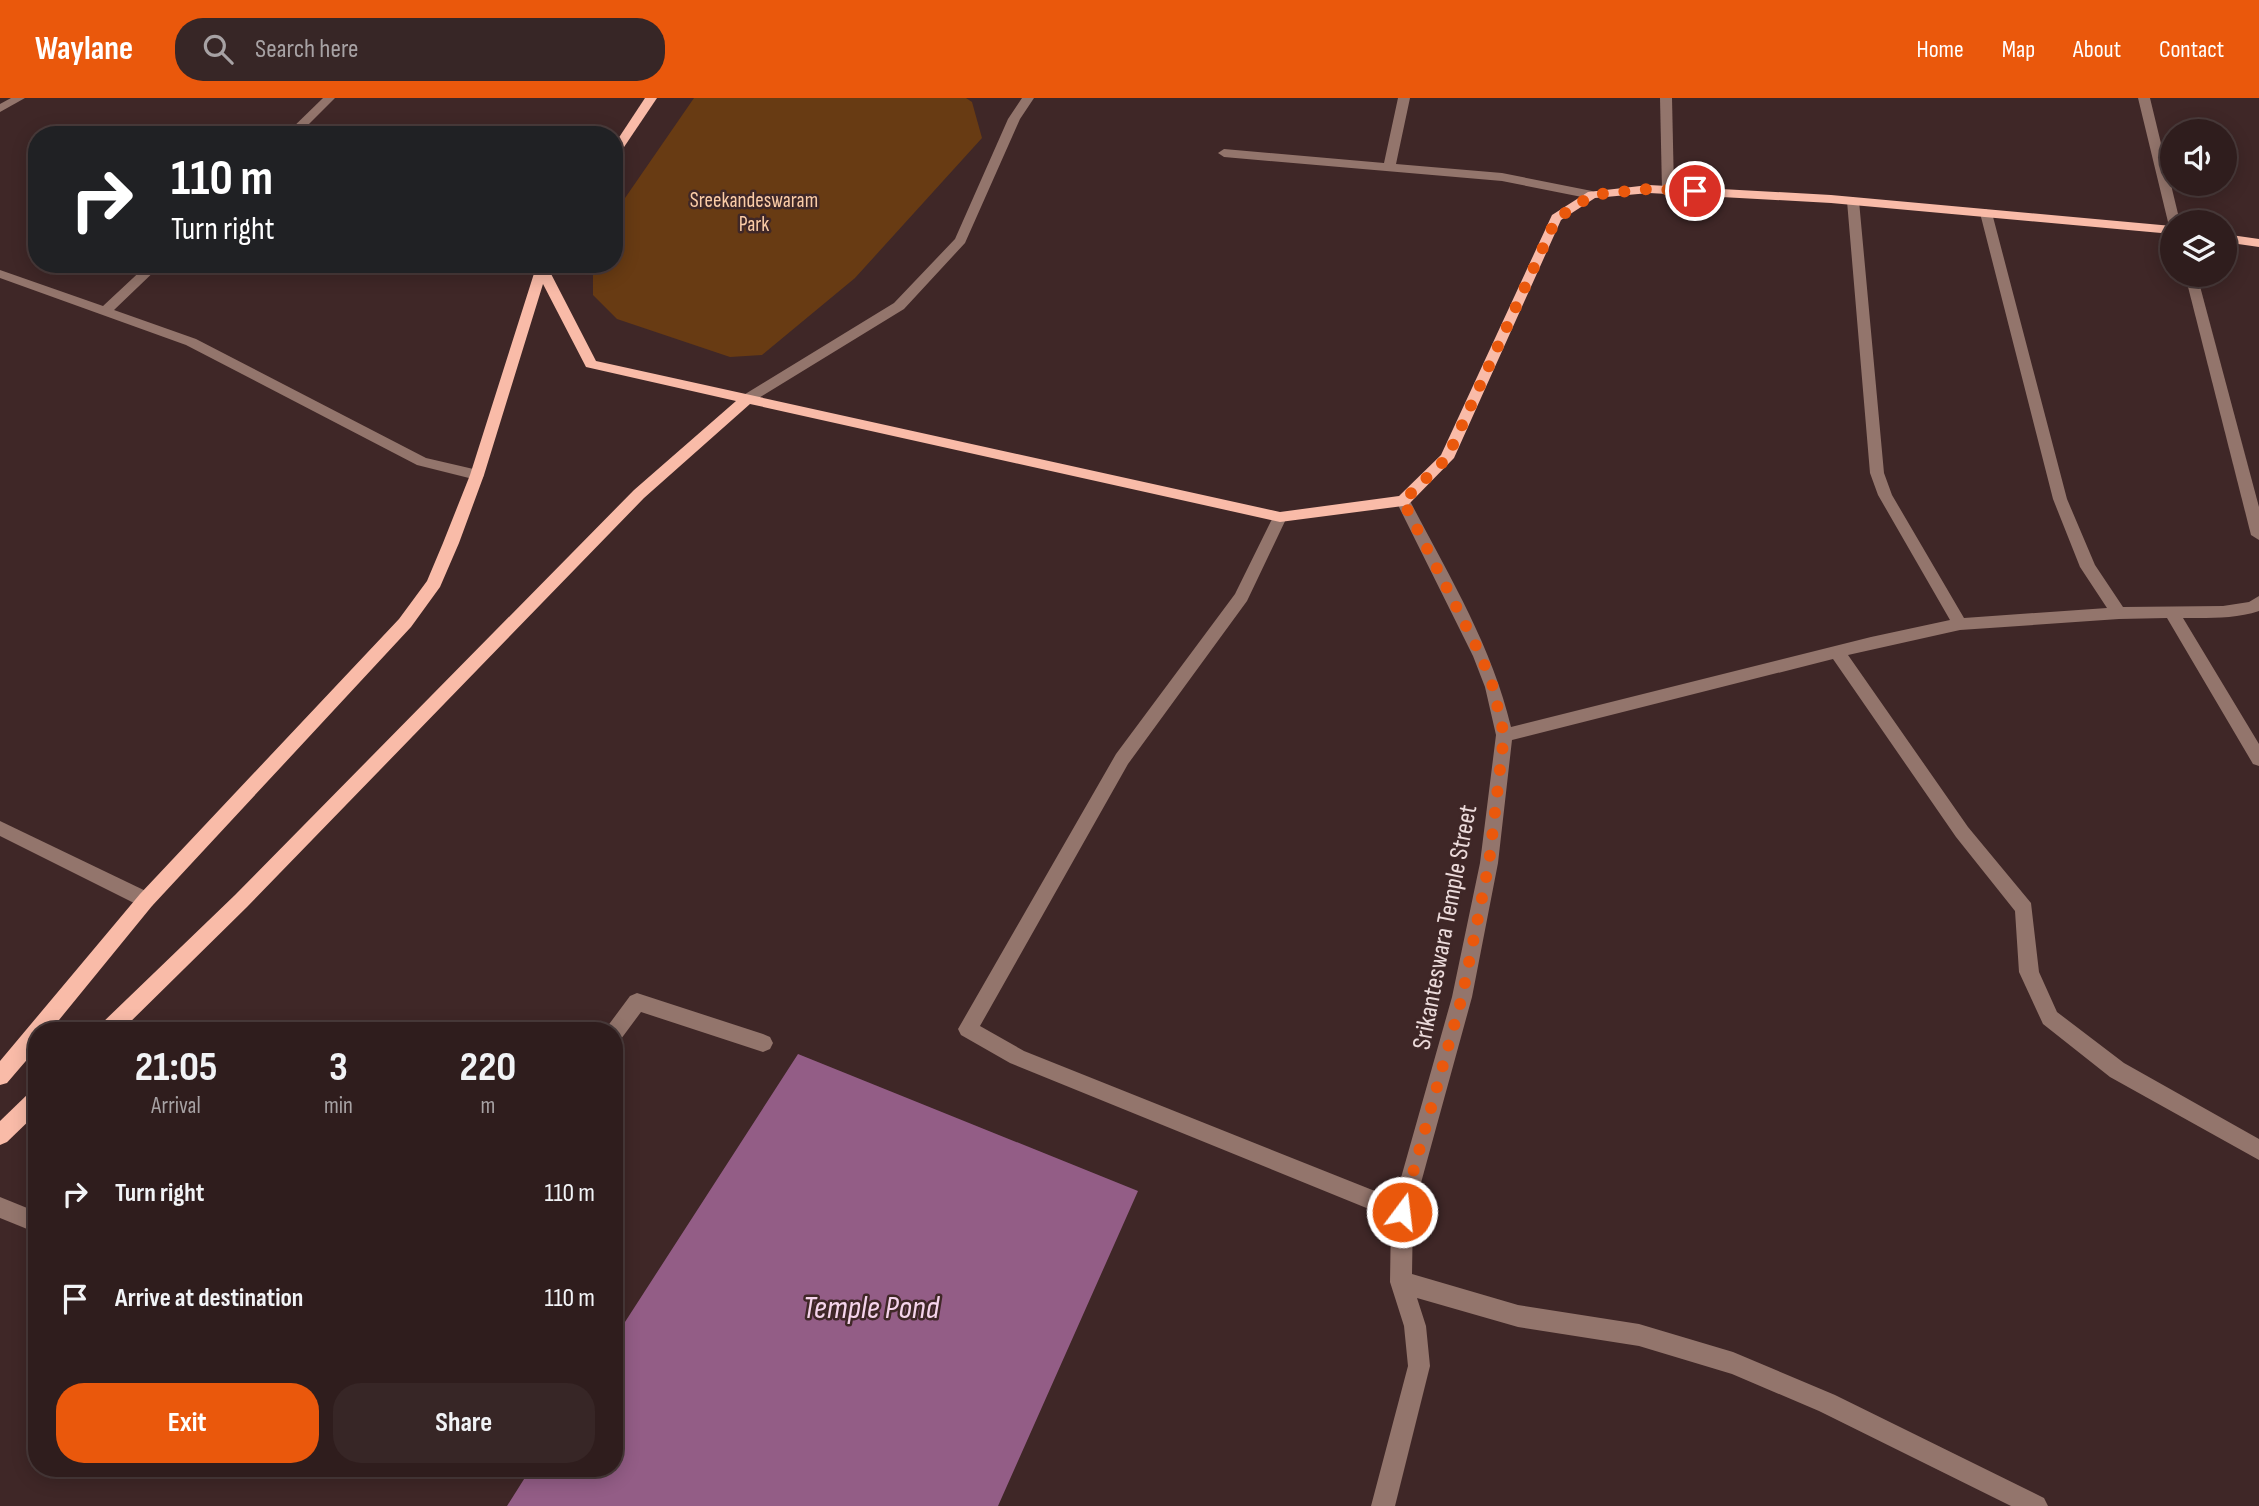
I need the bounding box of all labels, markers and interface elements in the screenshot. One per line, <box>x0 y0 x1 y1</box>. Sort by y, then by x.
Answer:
search box <box>175 18 665 81</box>
text: Waylane <box>35 29 133 69</box>
icon: search <box>199 30 237 68</box>
text: Search here <box>255 34 358 65</box>
text: Home <box>1916 35 1964 64</box>
text: Map <box>2002 35 2035 64</box>
text: About <box>2073 35 2121 64</box>
text: Contact <box>2159 35 2224 64</box>
map controls <box>2160 119 2237 287</box>
button: sound <box>2160 119 2237 196</box>
text: 110 m <box>171 150 273 209</box>
icon: right <box>56 154 147 245</box>
pin <box>1665 161 1725 221</box>
icon: arrive <box>1676 172 1714 210</box>
park label: Sreekandeswaram Park <box>690 188 818 237</box>
text: Turn right <box>171 210 275 249</box>
button: layers <box>2160 210 2237 287</box>
street label: Srikanteswara Temple Street <box>1407 802 1484 1052</box>
text: 21:05 <box>135 1042 217 1093</box>
text: 3 <box>329 1042 348 1093</box>
text: 220 <box>460 1042 516 1093</box>
text: Arrival <box>151 1092 201 1120</box>
text: min <box>324 1092 353 1120</box>
text: m <box>481 1092 495 1120</box>
icon: right <box>56 1175 94 1213</box>
position arrow <box>1365 1175 1439 1249</box>
text: Turn right <box>115 1178 204 1209</box>
text: 110 m <box>544 1178 595 1209</box>
icon: arrive <box>56 1280 94 1318</box>
text: Arrive at destination <box>115 1283 303 1314</box>
text: 110 m <box>544 1283 595 1314</box>
water label: Temple Pond <box>803 1288 941 1328</box>
button: Exit <box>56 1383 319 1463</box>
button: Share <box>333 1383 595 1463</box>

